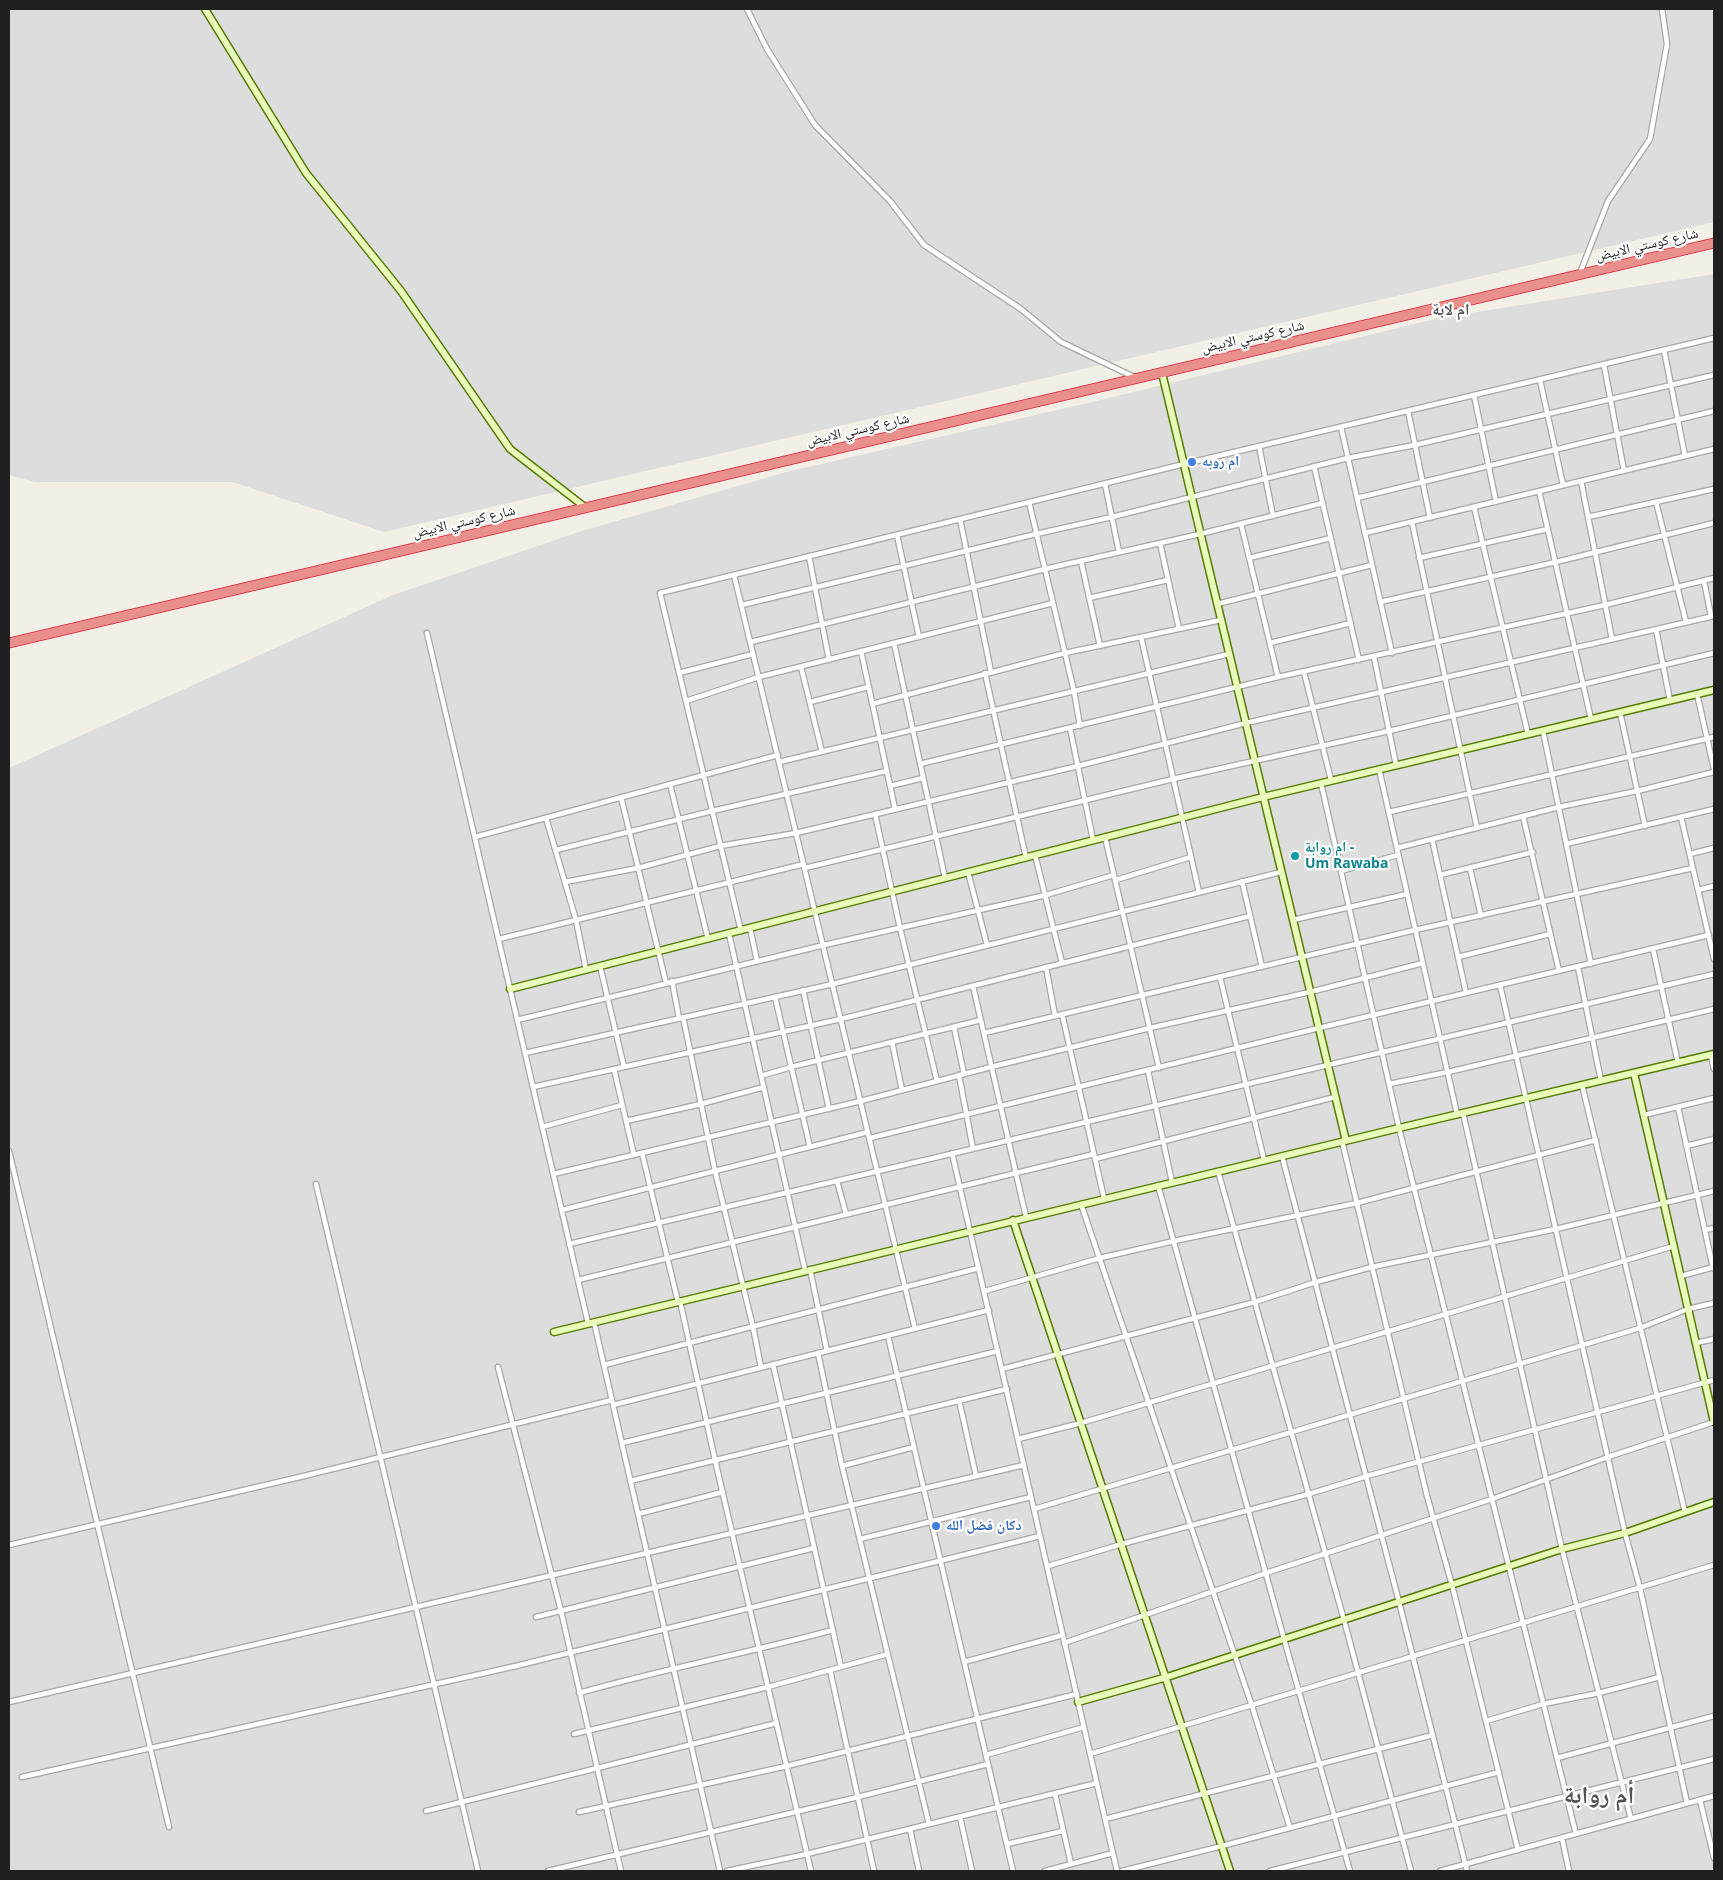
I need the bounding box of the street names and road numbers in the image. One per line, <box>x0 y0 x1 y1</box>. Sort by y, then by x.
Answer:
street label: شارع كوستي الابيض <box>1594 225 1700 265</box>
street label: شارع كوستي الابيض <box>1200 317 1306 357</box>
street label: شارع كوستي الابيض <box>805 410 911 450</box>
street label: شارع كوستي الابيض <box>411 502 517 542</box>

